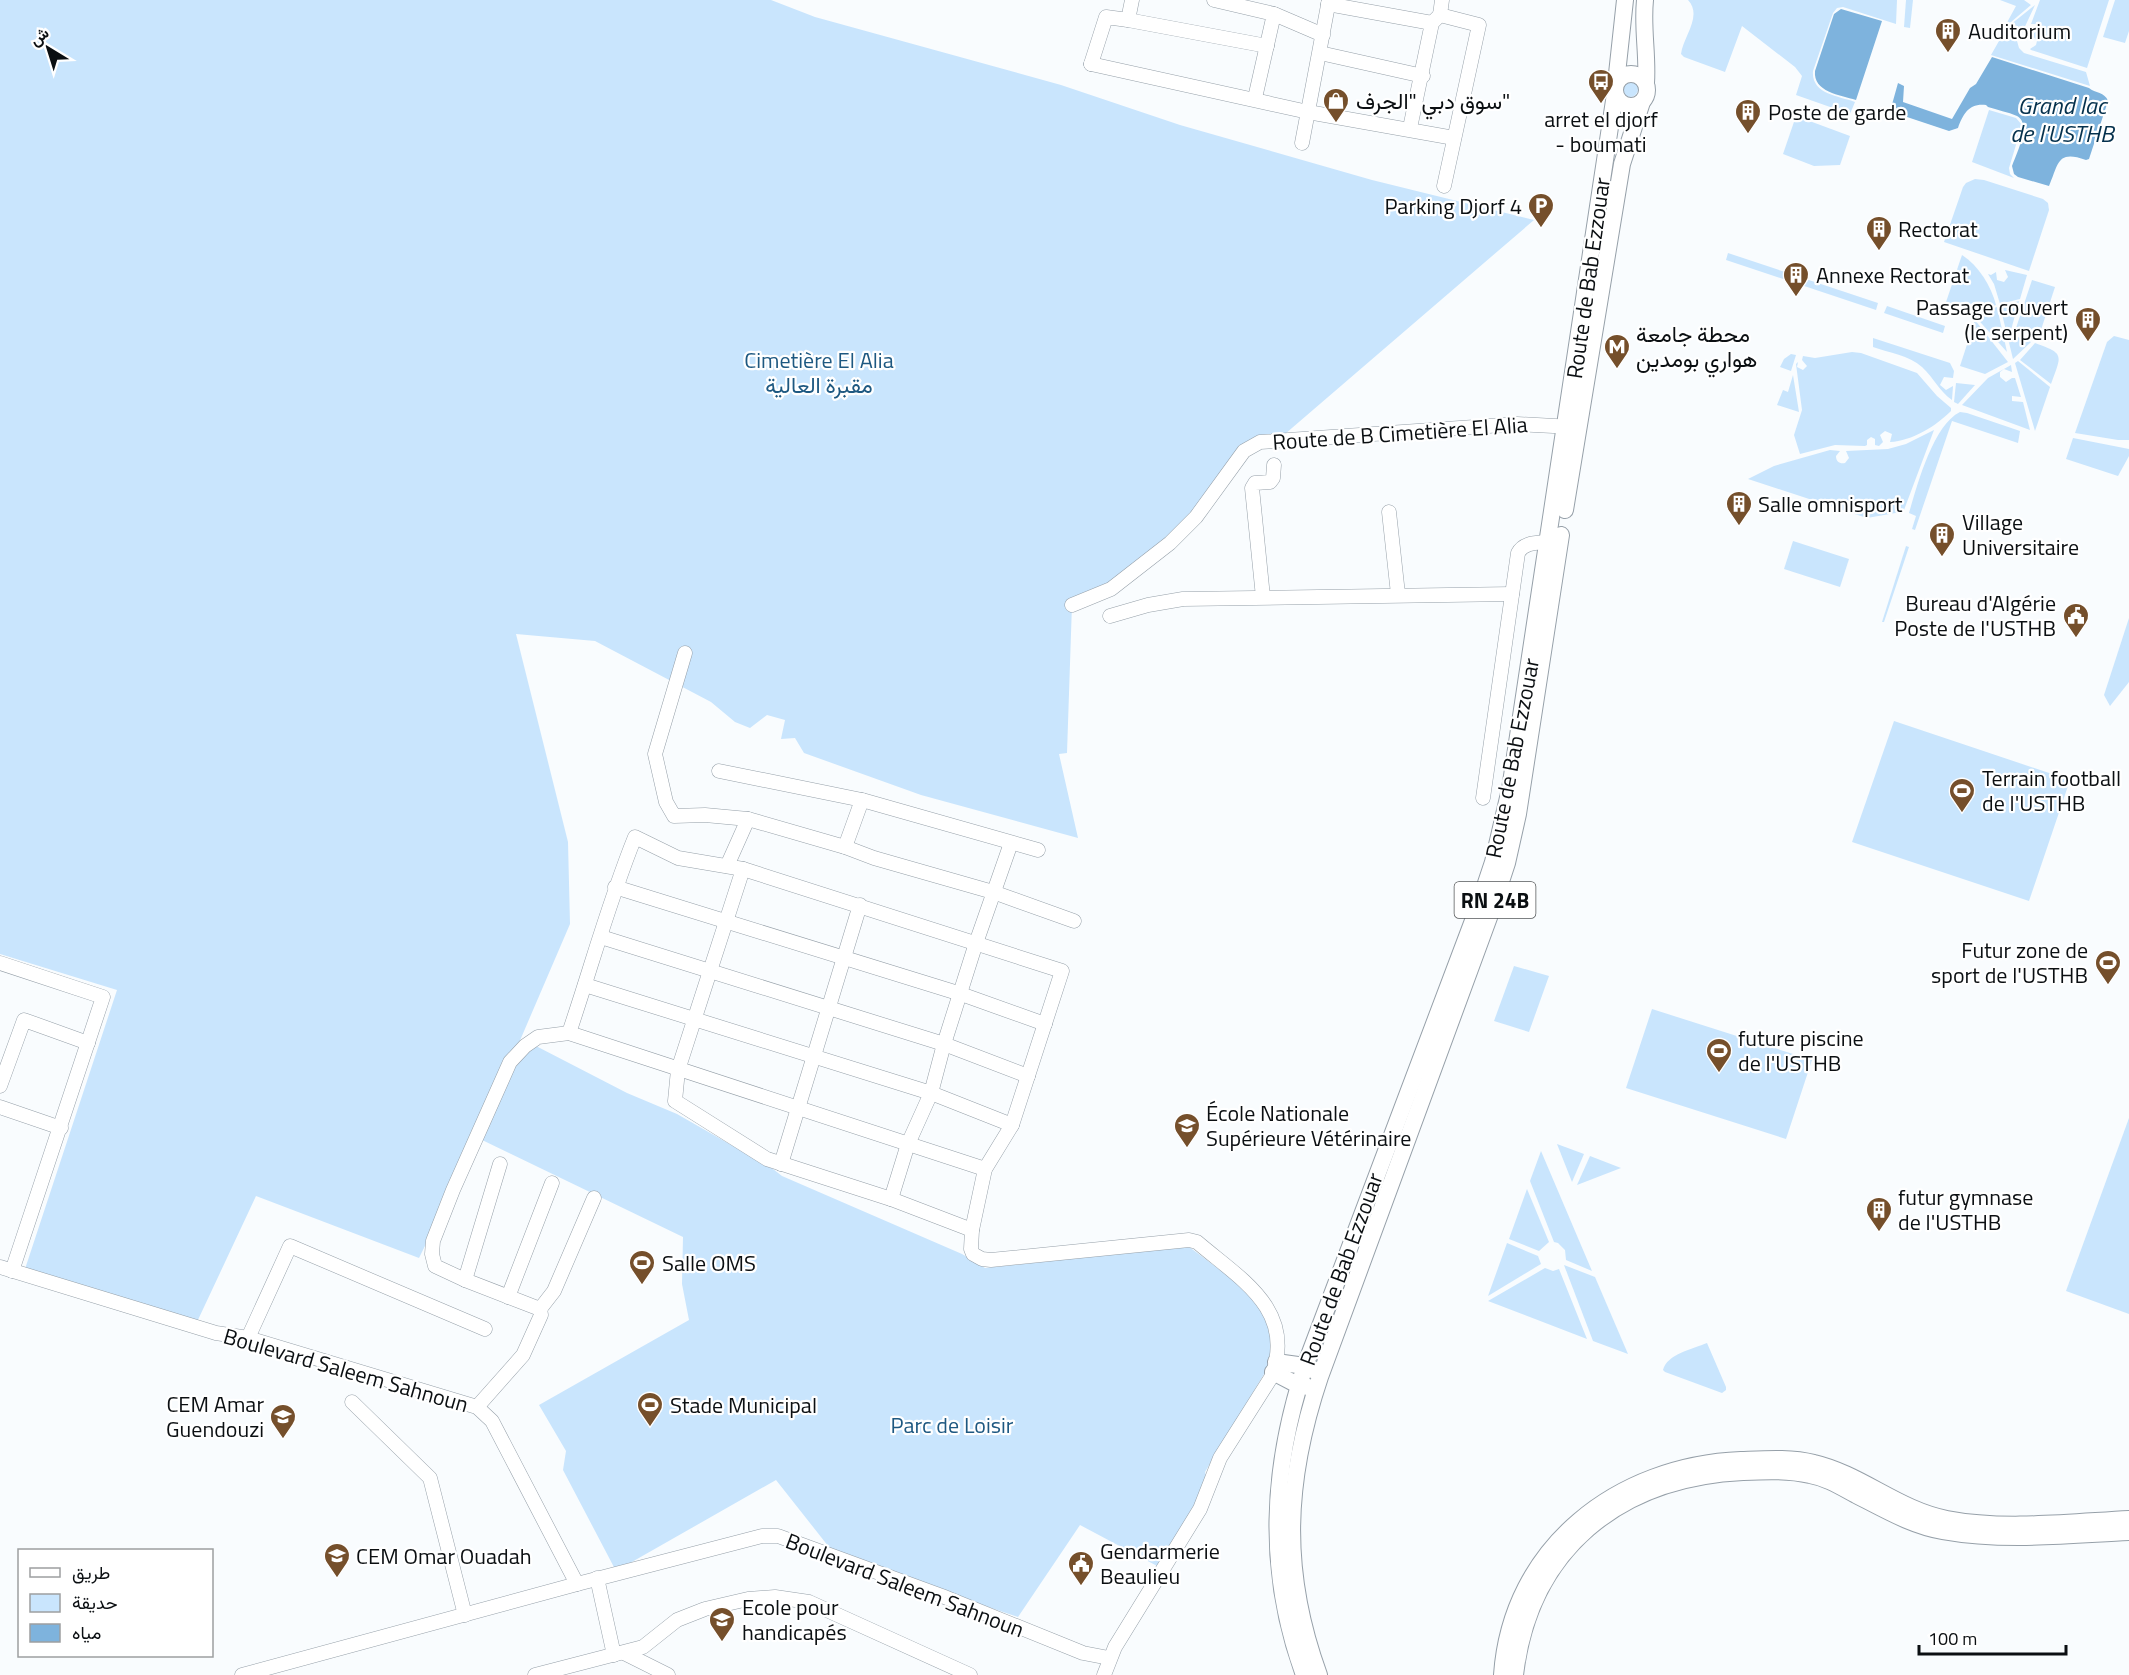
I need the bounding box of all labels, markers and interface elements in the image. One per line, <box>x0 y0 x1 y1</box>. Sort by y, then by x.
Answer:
place label: Auditorium <box>1968 14 2071 48</box>
building icon: Auditorium <box>1933 16 1963 54</box>
north arrow <box>18 18 78 78</box>
text: ش <box>24 21 54 52</box>
bus stop icon: arret el djorf - boumati <box>1586 67 1616 105</box>
place label: سوق دبي "الجرف" <box>1356 84 1510 120</box>
shop icon: سوق دبي "الجرف" <box>1321 86 1351 124</box>
water label: Grand lac de l'USTHB <box>2010 87 2116 151</box>
place label: Poste de garde <box>1768 95 1906 129</box>
building icon: Poste de garde <box>1733 97 1763 135</box>
place label: arret el djorf - boumati <box>1544 102 1659 161</box>
street label: Route de Bab Ezzouar <box>1557 175 1619 381</box>
place label: Parking Djorf 4 <box>1384 189 1522 223</box>
parking icon: Parking Djorf 4 <box>1526 191 1556 229</box>
place label: Rectorat <box>1898 212 1978 246</box>
building icon: Rectorat <box>1864 214 1894 252</box>
place label: Annexe Rectorat <box>1816 258 1969 292</box>
building icon: Annexe Rectorat <box>1781 260 1811 298</box>
place label: Passage couvert (le serpent) <box>1916 290 2068 349</box>
building icon: Passage couvert (le serpent) <box>2073 305 2103 343</box>
place label: محطة جامعة هواري بومدين <box>1636 317 1757 378</box>
metro station icon: محطة جامعة هواري بومدين <box>1602 332 1632 370</box>
park label: Cimetière El Alia مقبرة العالية <box>744 343 894 402</box>
street label: Route de B Cimetière El Alia <box>1271 407 1529 459</box>
place label: Salle omnisport <box>1758 487 1903 521</box>
building icon: Salle omnisport <box>1724 489 1754 527</box>
place label: Village Universitaire <box>1962 505 2079 564</box>
building icon: Village Universitaire <box>1927 520 1957 558</box>
place label: Bureau d'Algérie Poste de l'USTHB <box>1894 586 2056 645</box>
public building icon: Bureau d'Algérie Poste de l'USTHB <box>2061 601 2091 639</box>
street label: Route de Bab Ezzouar <box>1476 655 1548 861</box>
place label: Terrain football de l'USTHB <box>1982 761 2121 820</box>
sports icon: Terrain football de l'USTHB <box>1947 776 1977 814</box>
road number: RN 24B <box>1454 882 1536 918</box>
place label: Futur zone de sport de l'USTHB <box>1931 933 2088 992</box>
sports icon: Futur zone de sport de l'USTHB <box>2093 948 2123 986</box>
place label: future piscine de l'USTHB <box>1738 1021 1864 1080</box>
sports icon: future piscine de l'USTHB <box>1704 1036 1734 1074</box>
place label: École Nationale Supérieure Vétérinaire <box>1206 1096 1411 1155</box>
school or university icon: École Nationale Supérieure Vétérinaire <box>1172 1111 1202 1149</box>
street label: Route de Bab Ezzouar <box>1290 1167 1392 1370</box>
place label: futur gymnase de l'USTHB <box>1898 1180 2033 1239</box>
building icon: futur gymnase de l'USTHB <box>1864 1195 1894 1233</box>
place label: Salle OMS <box>662 1246 756 1280</box>
sports icon: Salle OMS <box>627 1248 657 1286</box>
street label: Boulevard Saleem Sahnoun <box>220 1319 472 1421</box>
place label: CEM Amar Guendouzi <box>166 1387 264 1446</box>
place label: Stade Municipal <box>670 1388 817 1422</box>
sports icon: Stade Municipal <box>635 1390 665 1428</box>
school or university icon: CEM Amar Guendouzi <box>268 1402 298 1440</box>
park label: Parc de Loisir <box>891 1408 1014 1442</box>
street label: Boulevard Saleem Sahnoun <box>781 1524 1029 1646</box>
place label: Gendarmerie Beaulieu <box>1100 1534 1220 1593</box>
place label: CEM Omar Ouadah <box>356 1539 532 1573</box>
school or university icon: CEM Omar Ouadah <box>322 1541 352 1579</box>
legend <box>18 1549 213 1657</box>
public building icon: Gendarmerie Beaulieu <box>1066 1549 1096 1587</box>
text: طريق <box>72 1559 110 1586</box>
text: حديقة <box>72 1589 118 1616</box>
place label: Ecole pour handicapés <box>742 1590 847 1649</box>
school or university icon: Ecole pour handicapés <box>707 1605 737 1643</box>
scale bar <box>1919 1618 2066 1656</box>
text: مياه <box>72 1619 101 1646</box>
text: 100 m <box>1928 1625 1977 1652</box>

